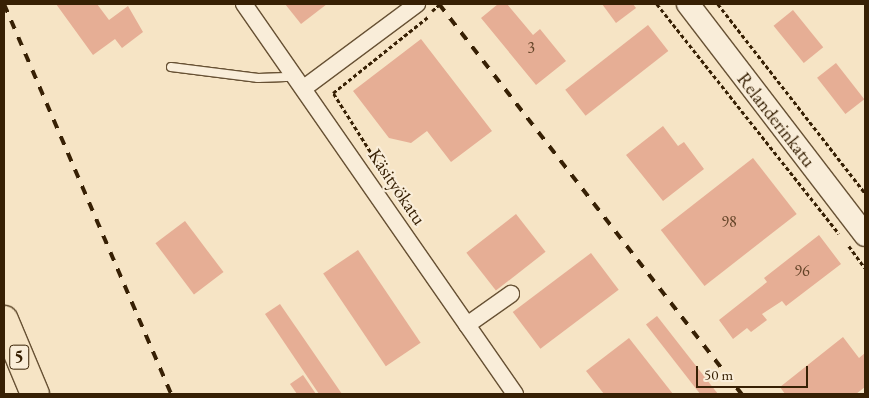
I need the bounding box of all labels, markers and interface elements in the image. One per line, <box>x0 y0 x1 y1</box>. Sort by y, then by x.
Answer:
house number: 3 <box>527 38 535 58</box>
street label: Relanderinkatu <box>732 68 820 172</box>
street label: Käsityökatu <box>363 145 431 229</box>
house number: 98 <box>721 212 737 232</box>
house number: 96 <box>794 261 810 281</box>
road number: 5 <box>9 342 29 372</box>
scale bar <box>699 356 812 388</box>
text: 50 m <box>704 365 733 384</box>

